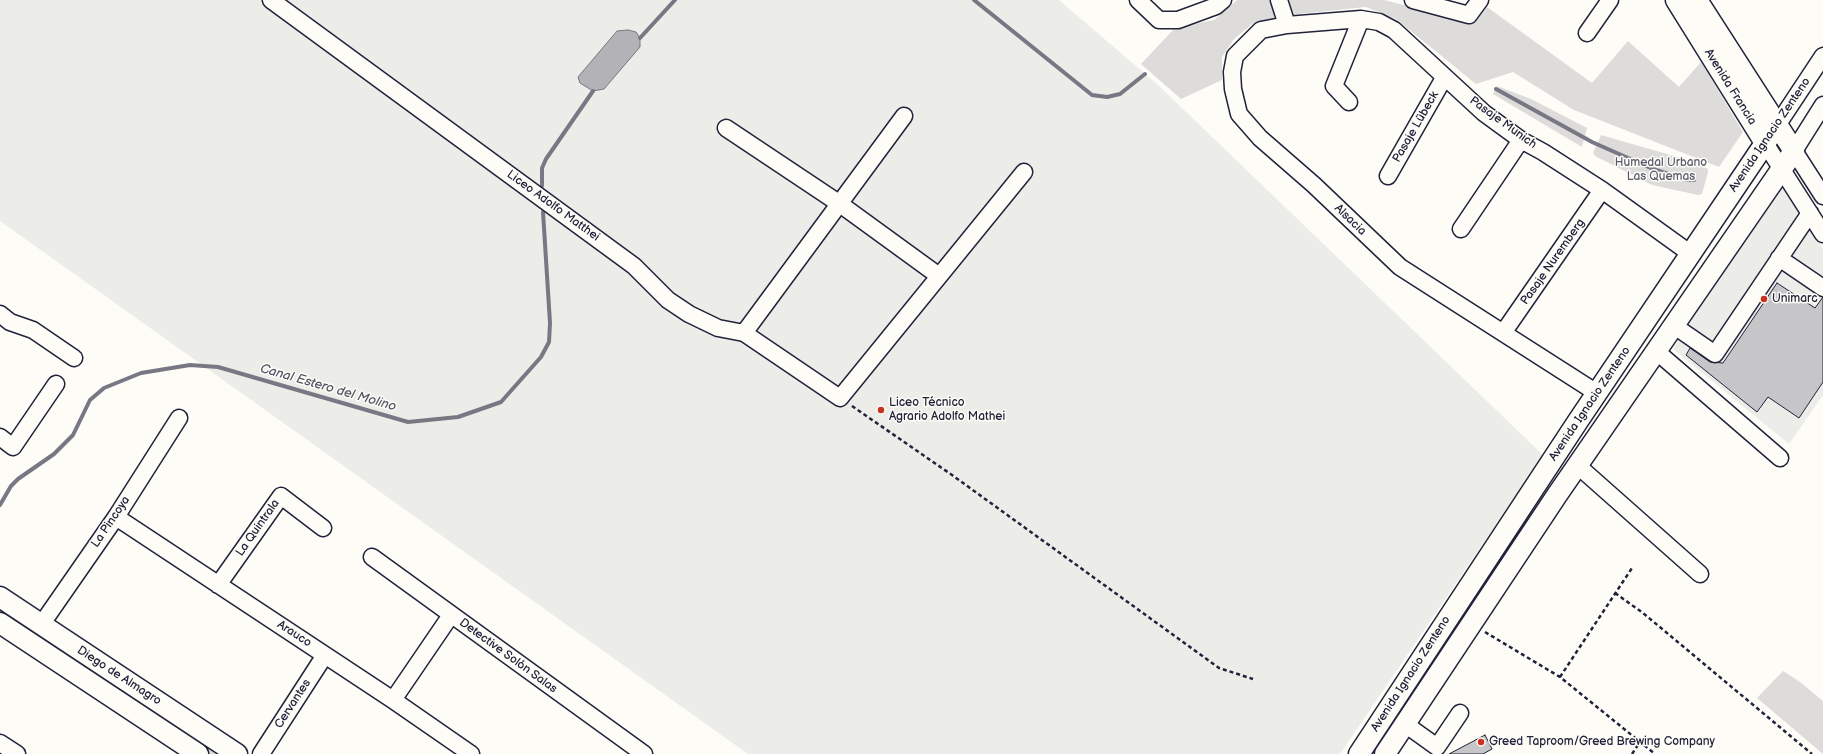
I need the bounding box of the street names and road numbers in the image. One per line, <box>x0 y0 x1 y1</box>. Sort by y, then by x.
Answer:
street label: Avenida Francia <box>1701 46 1759 128</box>
street label: Avenida Ignacio Zenteno <box>1726 75 1814 195</box>
street label: Pasaje Lübeck <box>1390 89 1442 165</box>
street label: Pasaje Munich <box>1467 94 1539 152</box>
street label: Liceo Adolfo Matthei <box>504 168 602 244</box>
street label: Alsacia <box>1331 201 1369 239</box>
street label: Pasaje Nuremberg <box>1518 216 1588 308</box>
street label: Avenida Ignacio Zenteno <box>1546 344 1634 464</box>
street label: La Pincoya <box>89 494 133 550</box>
street label: La Quintrala <box>233 497 283 559</box>
street label: Avenida Ignacio Zenteno <box>1368 613 1454 735</box>
street label: Detective Solón Salas <box>456 616 560 696</box>
street label: Arauco <box>274 618 314 650</box>
street label: Diego de Almagro <box>74 643 164 709</box>
street label: Cervantes <box>272 677 314 731</box>

